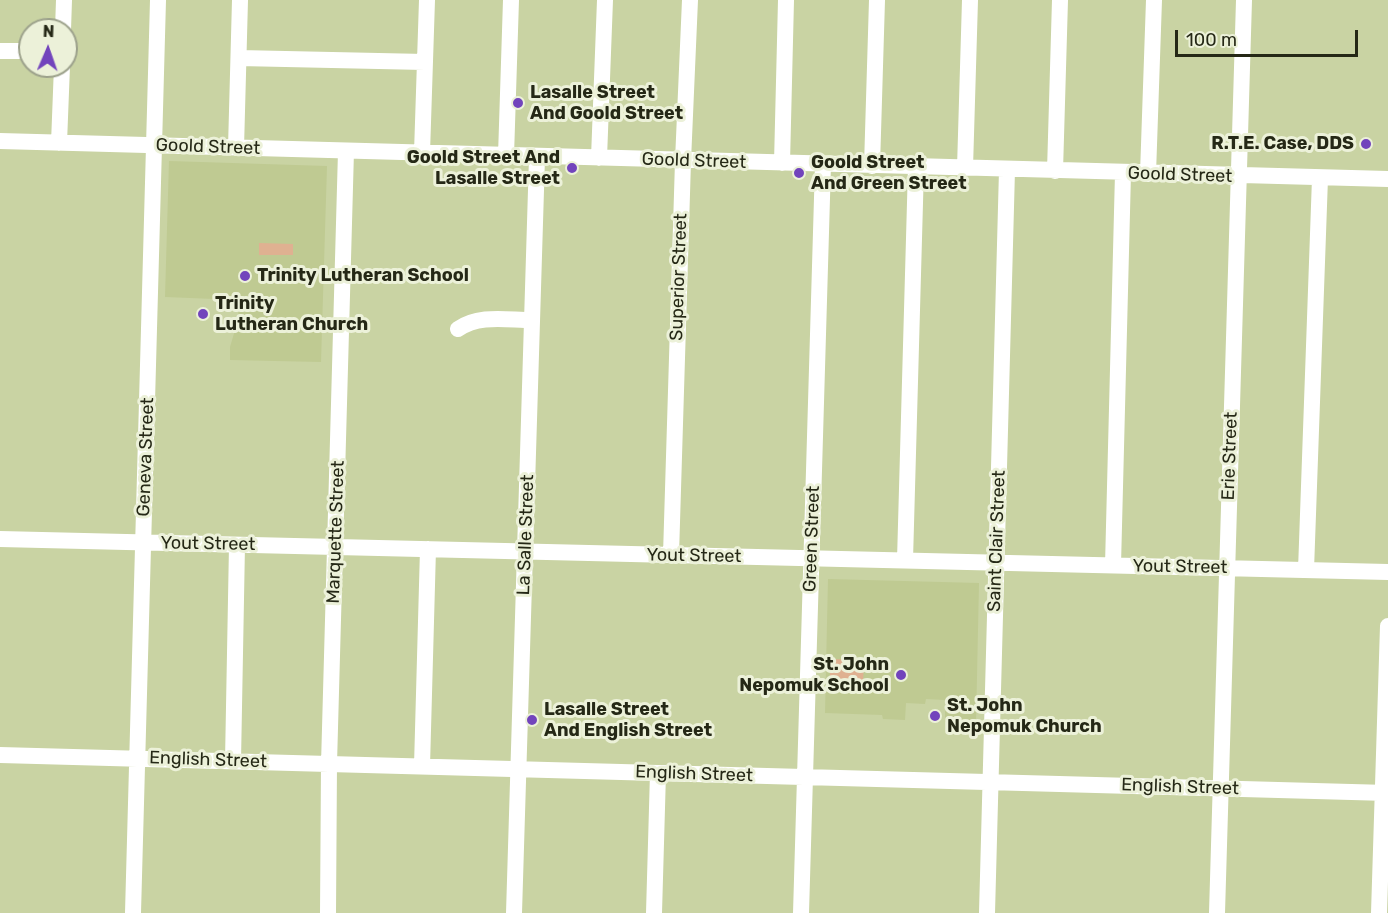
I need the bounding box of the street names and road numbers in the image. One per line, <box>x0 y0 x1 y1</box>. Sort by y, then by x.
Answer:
street label: Goold Street <box>155 134 261 160</box>
street label: Goold Street <box>641 148 747 174</box>
street label: Goold Street <box>1127 162 1233 188</box>
street label: Superior Street <box>666 213 692 341</box>
street label: Geneva Street <box>133 397 159 517</box>
street label: Erie Street <box>1218 411 1242 501</box>
street label: Marquette Street <box>323 460 349 604</box>
street label: Saint Clair Street <box>984 470 1010 612</box>
street label: La Salle Street <box>513 474 539 596</box>
street label: Green Street <box>799 485 825 593</box>
street label: Yout Street <box>160 532 256 556</box>
street label: Yout Street <box>646 544 742 568</box>
street label: Yout Street <box>1132 555 1228 579</box>
street label: English Street <box>149 747 267 773</box>
street label: English Street <box>635 761 753 787</box>
street label: English Street <box>1121 774 1239 800</box>

